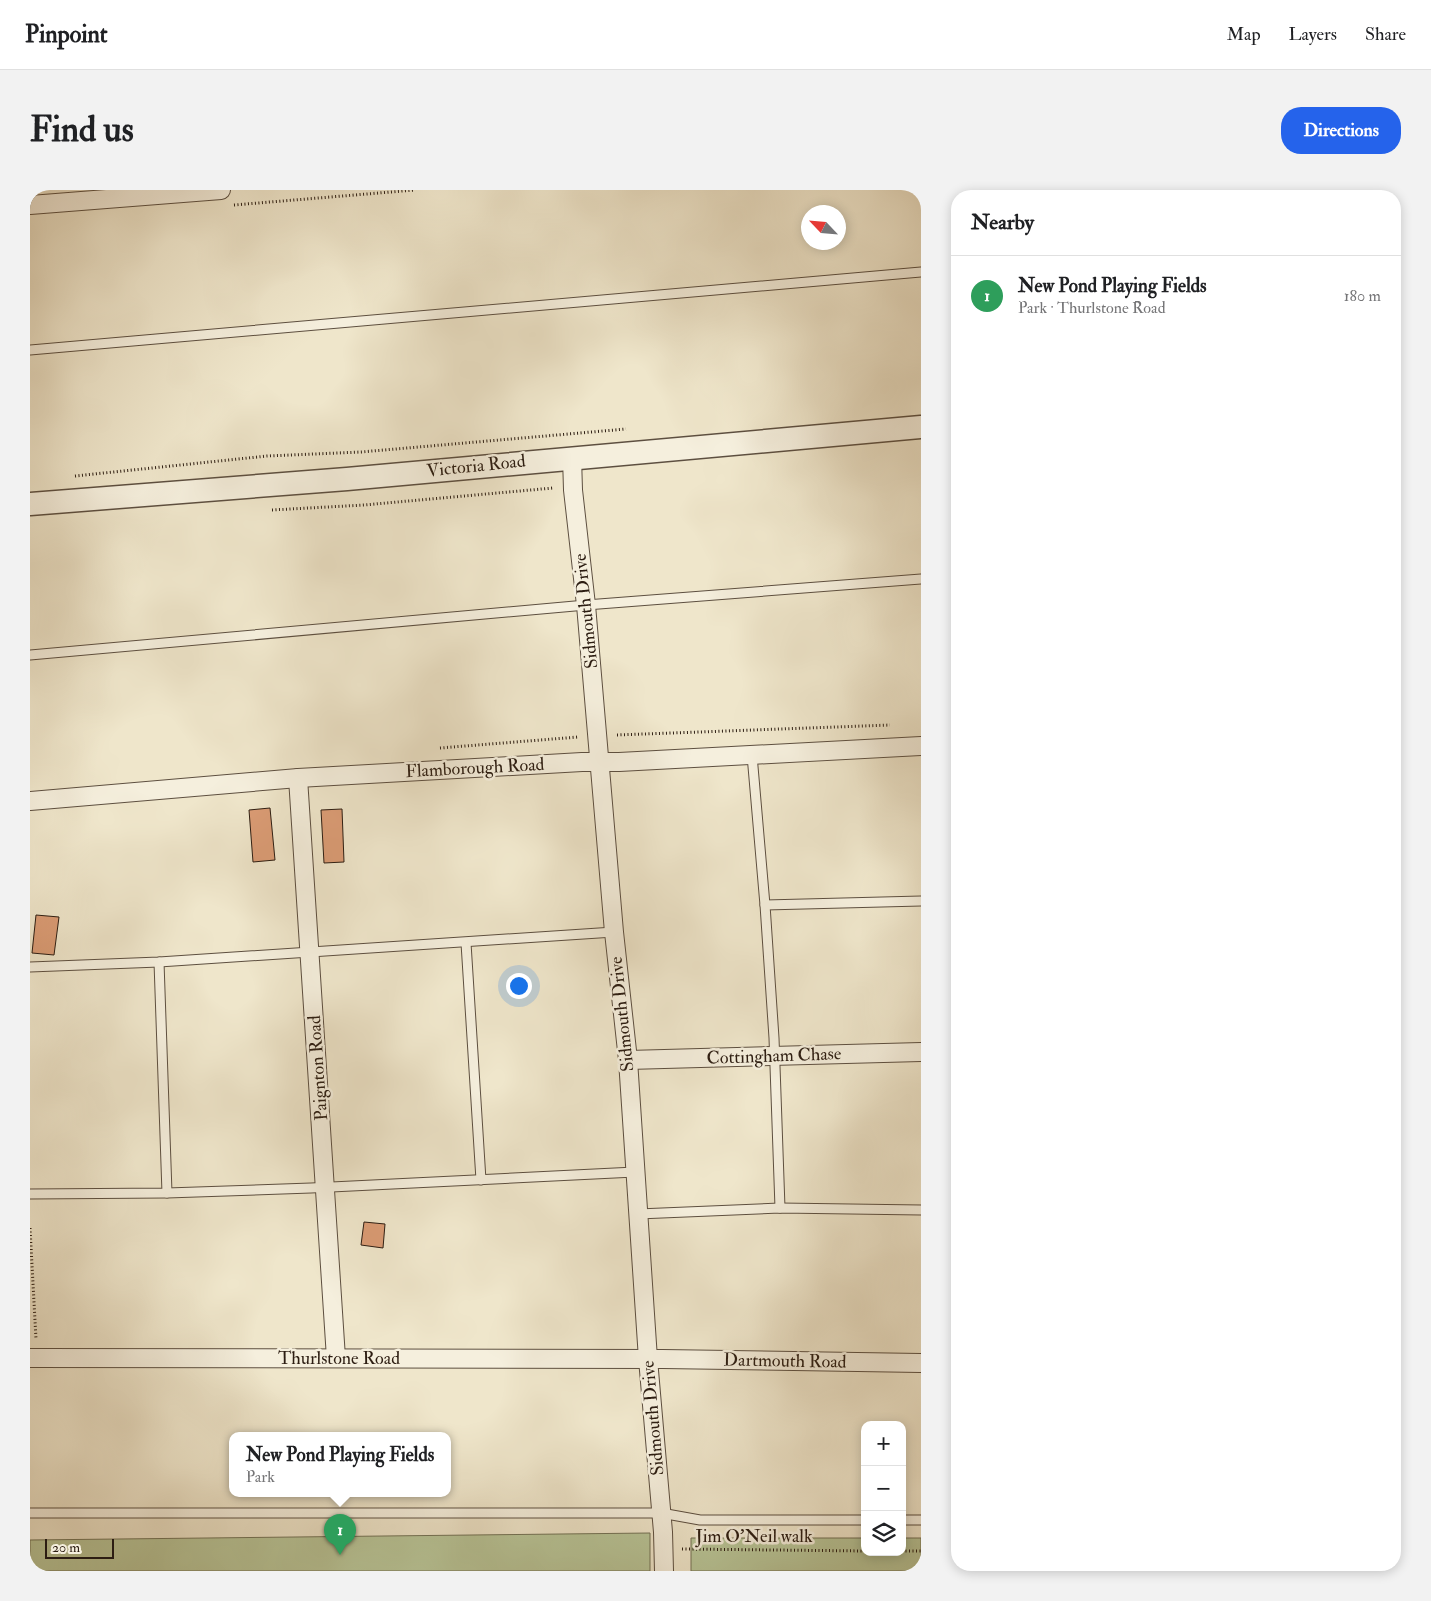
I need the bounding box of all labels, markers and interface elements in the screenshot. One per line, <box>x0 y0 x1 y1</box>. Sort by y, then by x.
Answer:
text: Pinpoint <box>25 19 108 50</box>
text: Map <box>1227 23 1261 46</box>
text: Layers <box>1289 23 1337 46</box>
text: Share <box>1365 23 1406 46</box>
button: Directions <box>1281 107 1401 154</box>
text: Find us <box>30 108 134 152</box>
north arrow <box>801 205 846 250</box>
text: Nearby <box>971 209 1034 236</box>
text: New Pond Playing Fields <box>1018 274 1207 298</box>
text: 1 <box>984 286 990 306</box>
text: 180 m <box>1344 286 1381 306</box>
text: Park · Thurlstone Road <box>1018 298 1166 318</box>
street label: Victoria Road <box>425 449 527 483</box>
street label: Sidmouth Drive <box>568 552 603 670</box>
street label: Flamborough Road <box>405 753 545 783</box>
street label: Sidmouth Drive <box>604 955 639 1073</box>
your location <box>506 973 532 999</box>
street label: Paignton Road <box>303 1014 333 1121</box>
street label: Cottingham Chase <box>706 1042 842 1070</box>
street label: Thurlstone Road <box>278 1347 400 1370</box>
street label: Dartmouth Road <box>723 1348 847 1374</box>
street label: Sidmouth Drive <box>636 1359 669 1477</box>
map controls <box>861 1421 906 1556</box>
button: + <box>861 1421 906 1466</box>
popup <box>229 1432 451 1497</box>
text: New Pond Playing Fields <box>246 1443 434 1467</box>
button: − <box>861 1466 906 1511</box>
text: Park <box>246 1467 275 1487</box>
button: layers <box>861 1511 906 1556</box>
pin: 1 <box>324 1514 356 1555</box>
street label: Jim O'Neil walk <box>694 1525 813 1548</box>
scale bar <box>45 1536 114 1559</box>
text: 20 m <box>52 1539 80 1556</box>

